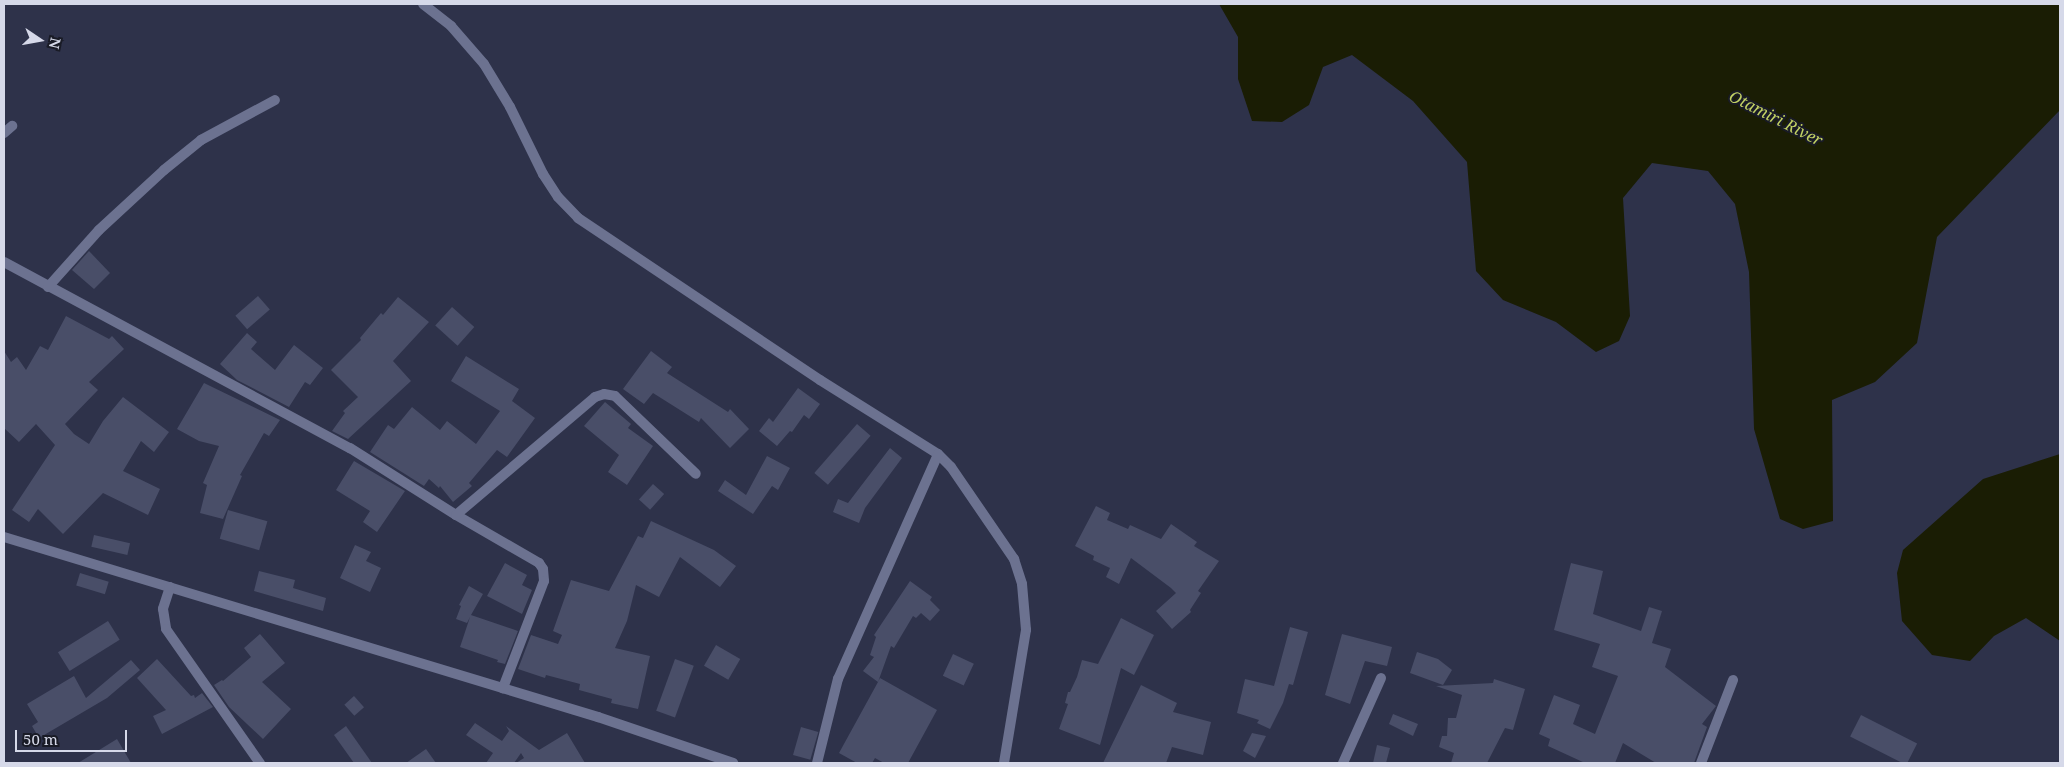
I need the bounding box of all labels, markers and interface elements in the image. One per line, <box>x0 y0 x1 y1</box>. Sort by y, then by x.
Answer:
north arrow <box>15 15 65 65</box>
text: N <box>45 36 66 51</box>
water label: Otamiri River <box>1726 86 1826 150</box>
scale bar <box>18 720 130 752</box>
text: 50 m <box>23 729 58 749</box>

